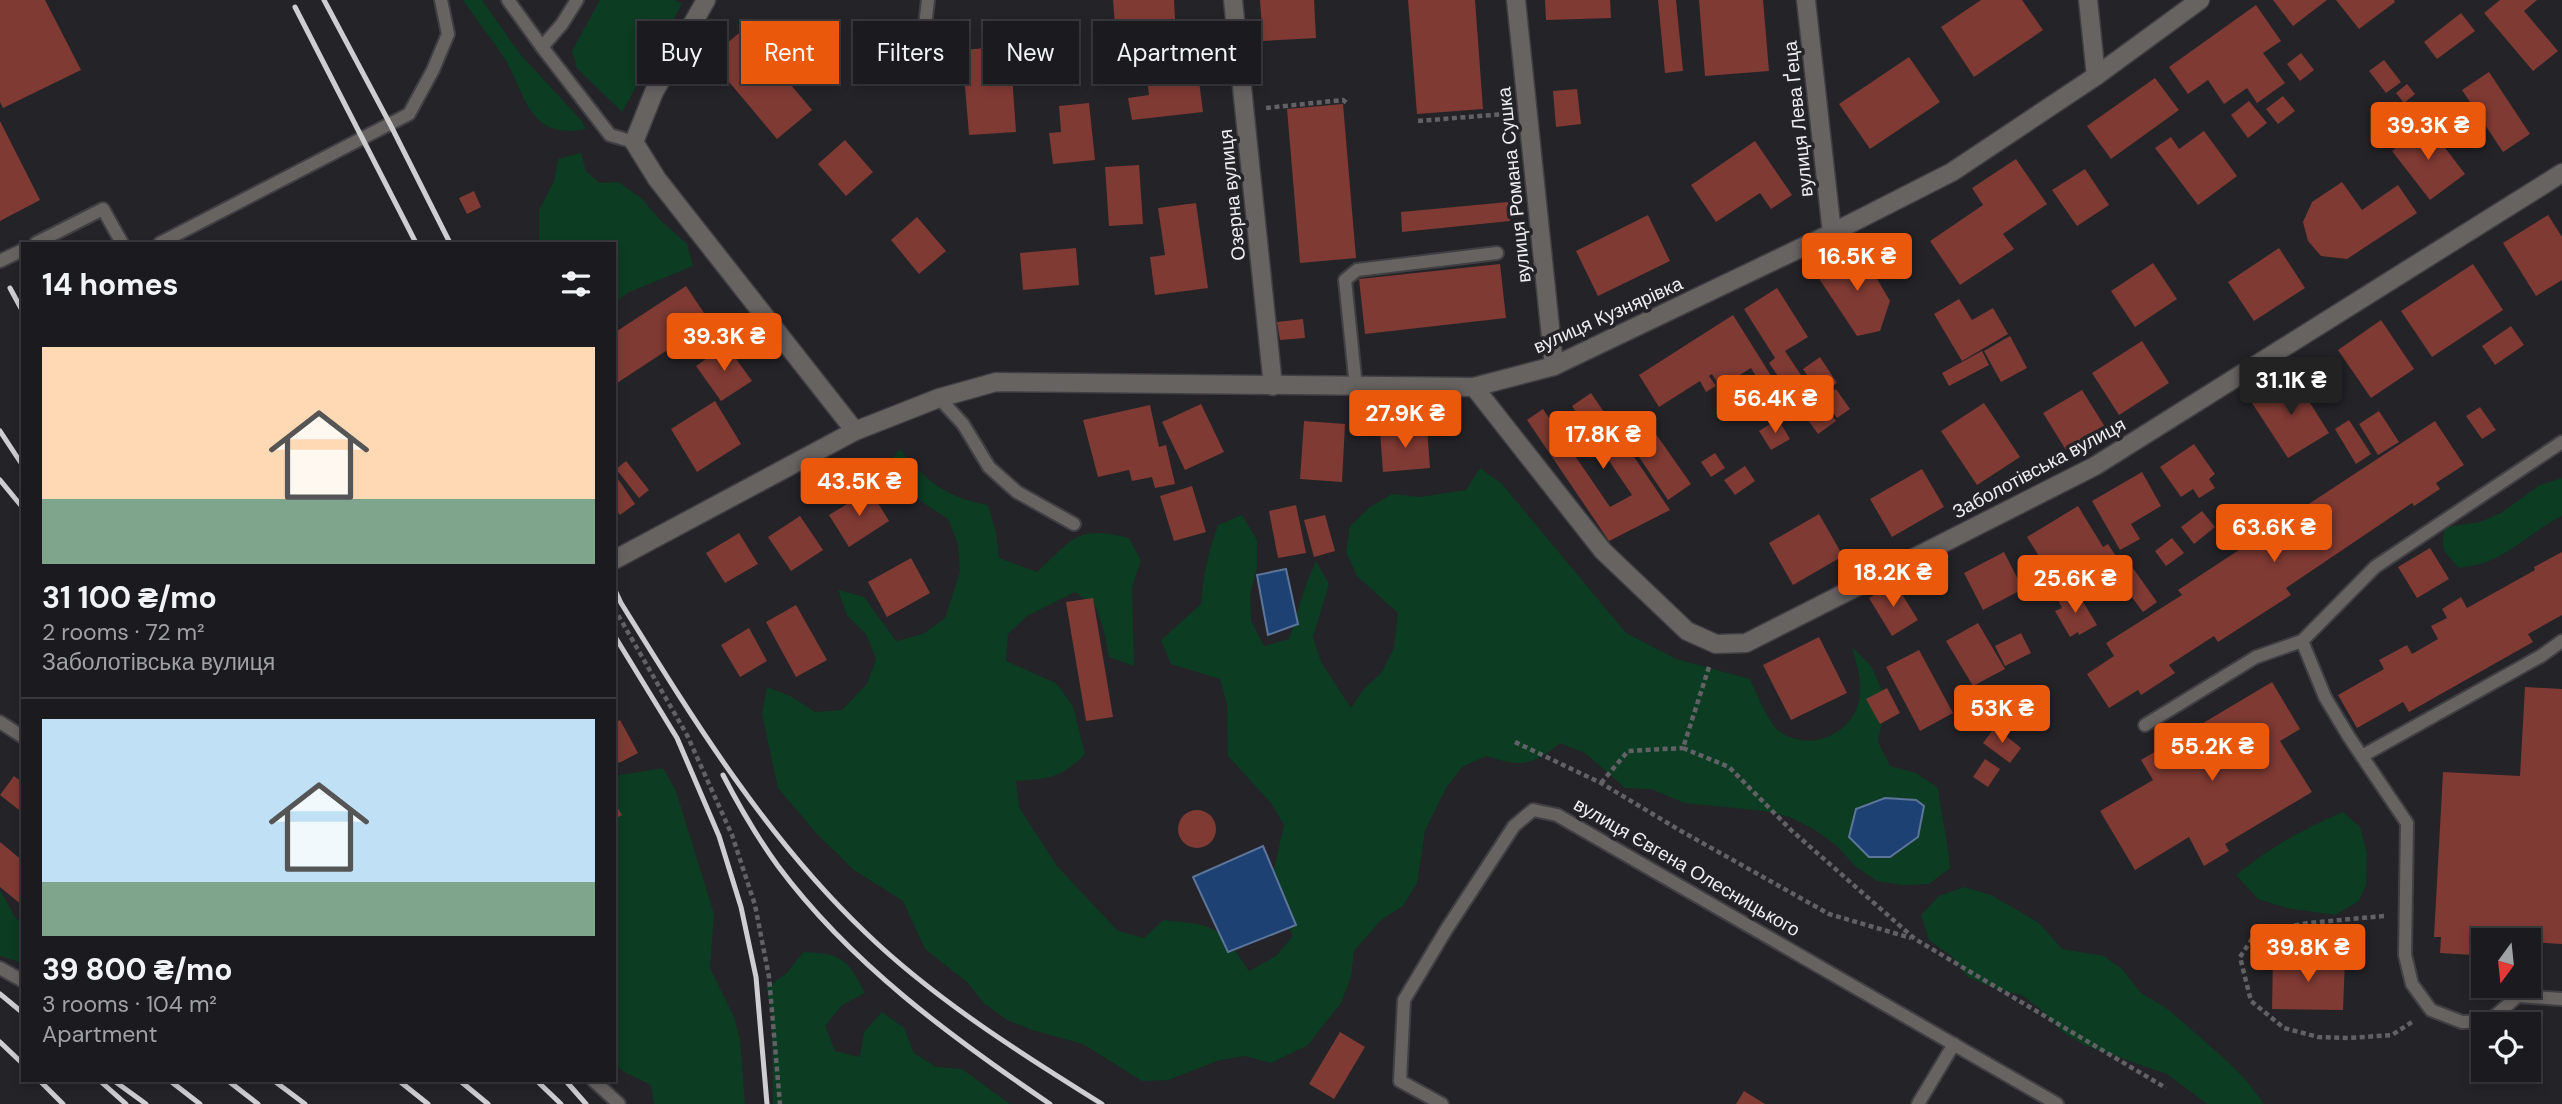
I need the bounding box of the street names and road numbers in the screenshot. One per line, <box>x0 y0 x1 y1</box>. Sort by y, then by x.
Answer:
street label: вулиця Лева Ґеца <box>1777 39 1819 198</box>
street label: вулиця Романа Сушка <box>1491 86 1537 284</box>
street label: Озерна вулиця <box>1213 128 1251 262</box>
street label: вулиця Кузнярівка <box>1529 271 1687 359</box>
street label: Заболотівська вулиця <box>1948 412 2130 524</box>
street label: вулиця Євгена Олесницького <box>1569 792 1805 942</box>

